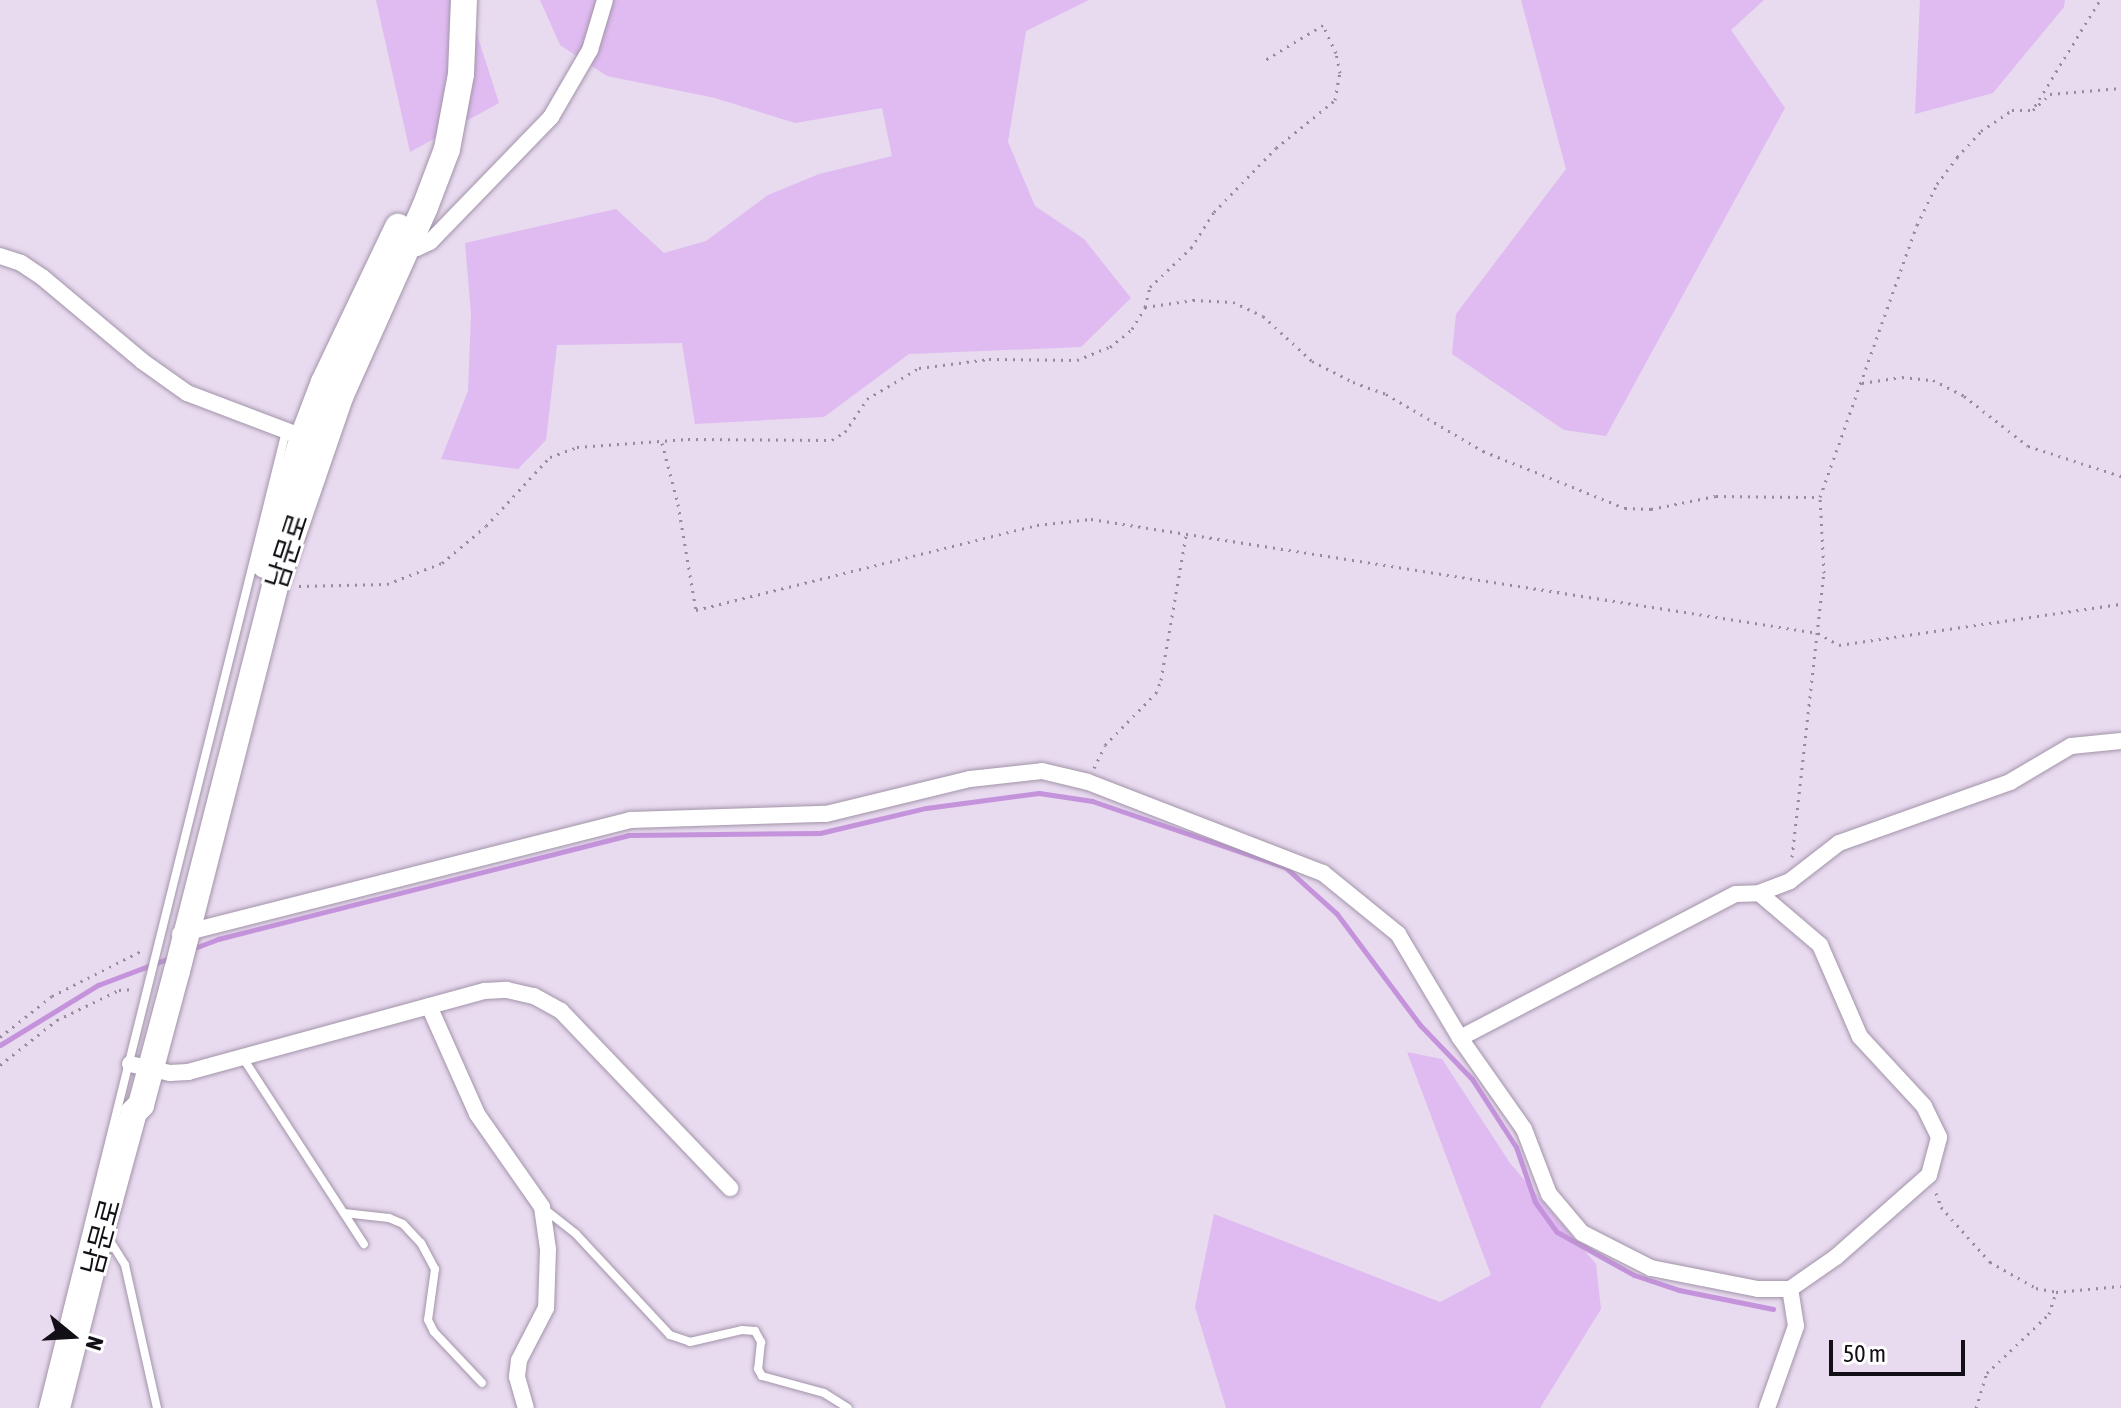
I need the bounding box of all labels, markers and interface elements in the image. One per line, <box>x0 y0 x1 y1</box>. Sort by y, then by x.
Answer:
street label: 남문로 <box>259 509 315 593</box>
street label: 남문로 <box>75 1195 127 1279</box>
north arrow <box>32 1296 112 1376</box>
scale bar <box>1833 1324 1969 1374</box>
text: N <box>80 1333 109 1354</box>
text: 50 m <box>1843 1340 1886 1367</box>

